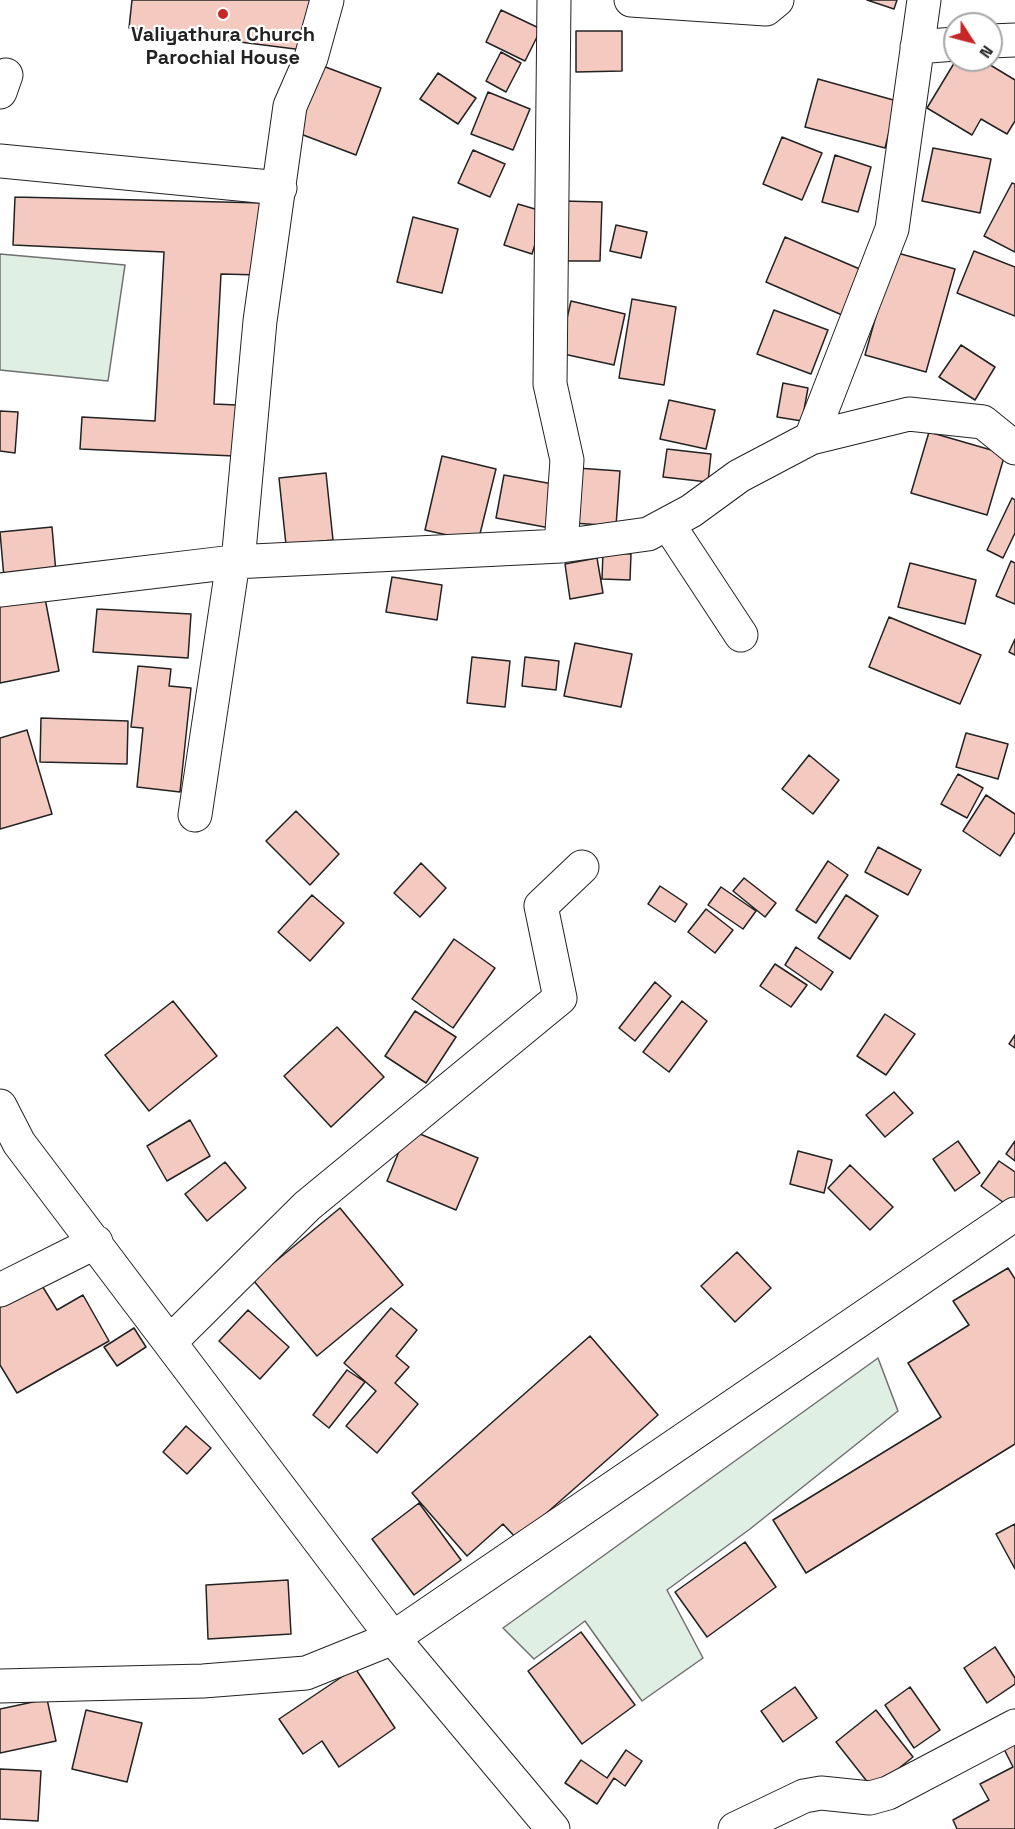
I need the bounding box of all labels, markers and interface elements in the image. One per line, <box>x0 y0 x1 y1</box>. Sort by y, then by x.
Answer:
marker: Valiyathura Church Parochial House <box>216 7 230 21</box>
north arrow <box>943 12 1003 72</box>
place label: Valiyathura Church Parochial House <box>131 24 315 71</box>
text: N <box>975 41 998 62</box>

